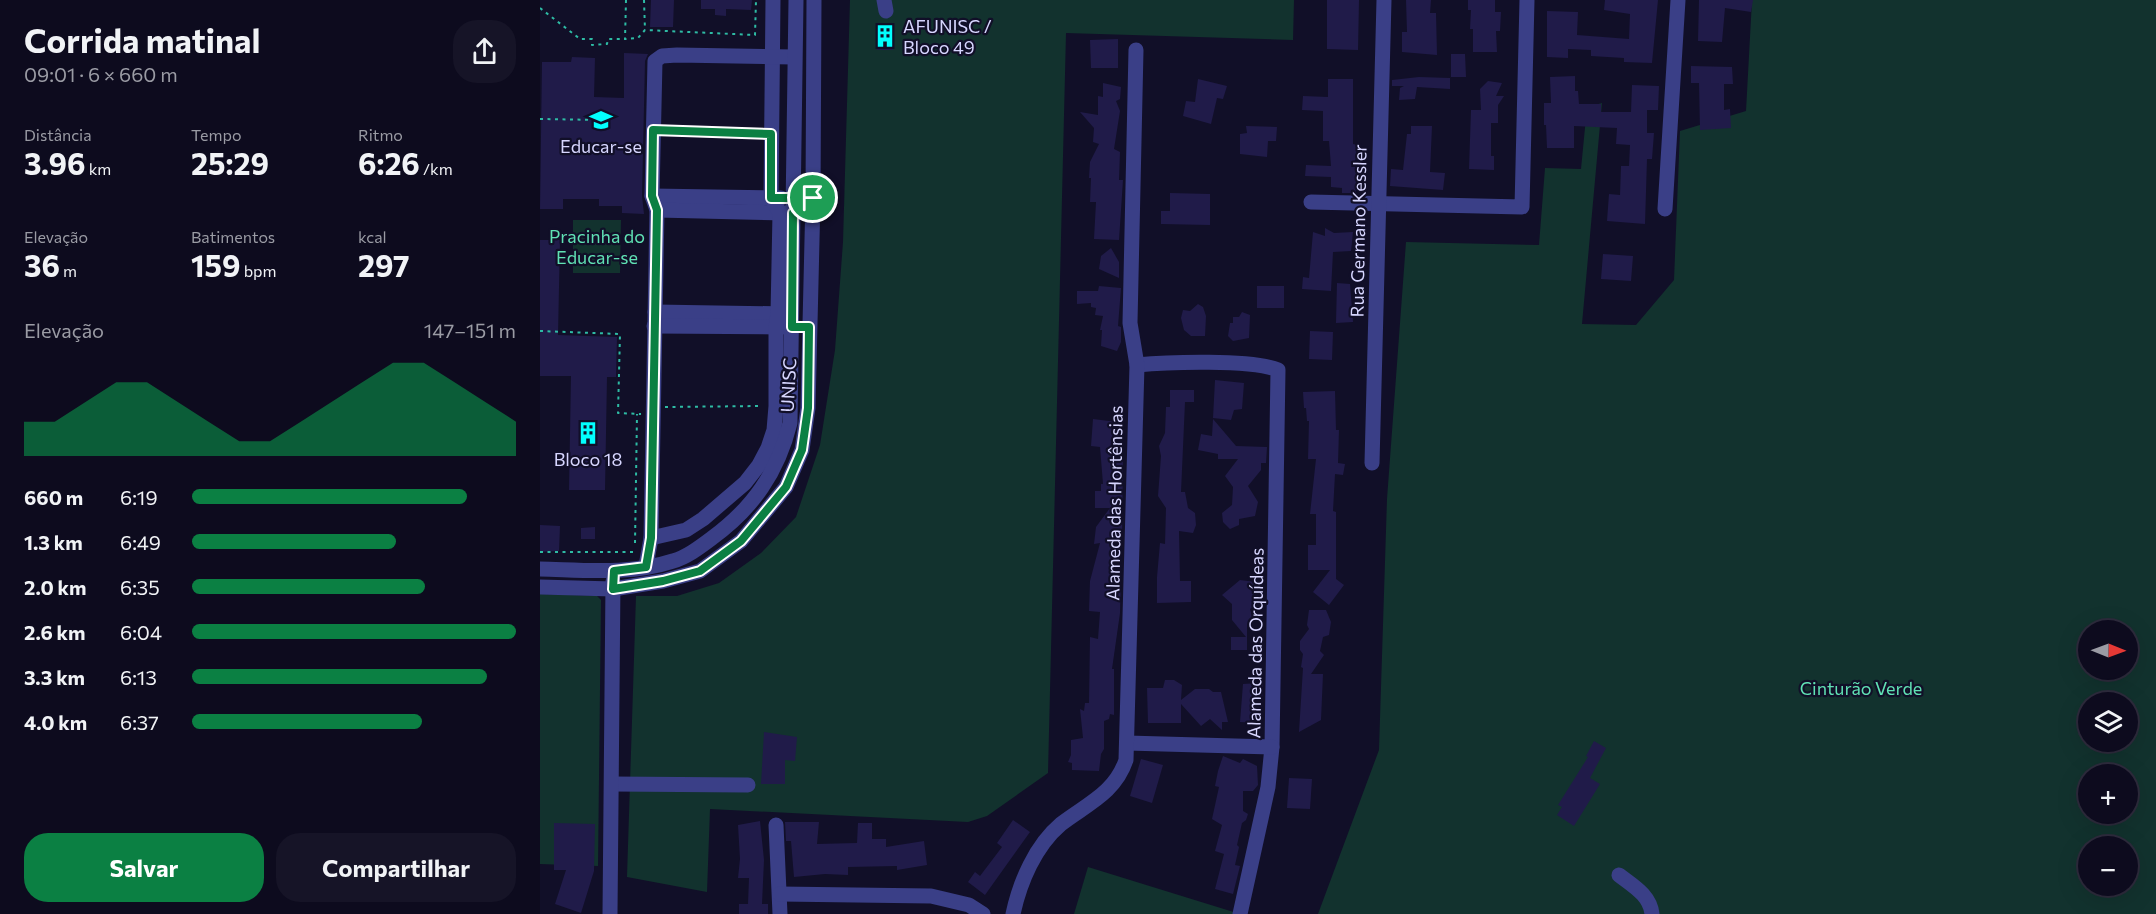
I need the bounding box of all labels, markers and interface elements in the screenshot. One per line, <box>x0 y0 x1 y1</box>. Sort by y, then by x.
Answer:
place label: AFUNISC / Bloco 49 <box>903 15 992 58</box>
text: Corrida matinal <box>24 19 260 60</box>
button: share <box>453 20 516 83</box>
building icon: AFUNISC / Bloco 49 <box>872 23 898 49</box>
text: 09:01 · 6 × 660 m <box>24 62 178 86</box>
school or university icon: Educar-se <box>588 107 614 133</box>
text: Distância <box>24 125 92 144</box>
text: Tempo <box>191 125 241 144</box>
text: Ritmo <box>358 125 403 144</box>
place label: Educar-se <box>560 135 642 157</box>
text: 3.96 <box>24 144 86 181</box>
text: 25:29 <box>191 144 269 181</box>
text: 6:26 <box>358 144 420 181</box>
street label: Rua Germano Kessler <box>1345 144 1371 318</box>
text: km <box>86 159 111 178</box>
text: /km <box>420 159 453 178</box>
pin <box>787 172 838 223</box>
icon: arrive <box>796 181 829 214</box>
park label: Pracinha do Educar-se <box>549 225 645 268</box>
text: Elevação <box>24 227 88 246</box>
text: Batimentos <box>191 227 275 246</box>
text: kcal <box>358 227 387 246</box>
text: 36 <box>24 246 60 283</box>
text: 159 <box>191 246 241 283</box>
text: 297 <box>358 246 410 283</box>
text: m <box>60 261 77 280</box>
text: bpm <box>241 261 277 280</box>
text: Elevação <box>24 318 104 342</box>
text: 147–151 m <box>424 318 516 342</box>
street label: UNISC <box>776 357 800 413</box>
street label: Alameda das Hortênsias <box>1101 405 1127 601</box>
building icon: Bloco 18 <box>575 420 601 446</box>
place label: Bloco 18 <box>554 448 622 470</box>
text: 660 m <box>24 485 83 509</box>
text: 6:19 <box>120 485 158 509</box>
text: 1.3 km <box>24 530 83 554</box>
text: 6:49 <box>120 530 161 554</box>
street label: Alameda das Orquídeas <box>1242 548 1268 738</box>
text: 2.0 km <box>24 575 86 599</box>
text: 6:35 <box>120 575 160 599</box>
text: 2.6 km <box>24 620 85 644</box>
text: 6:04 <box>120 620 162 644</box>
north arrow <box>2078 620 2138 680</box>
map controls <box>2078 620 2138 896</box>
text: 3.3 km <box>24 665 85 689</box>
text: 6:13 <box>120 665 157 689</box>
park label: Cinturão Verde <box>1800 677 1922 699</box>
button: layers <box>2078 692 2138 752</box>
text: 4.0 km <box>24 710 87 734</box>
text: 6:37 <box>120 710 159 734</box>
button: + <box>2078 764 2138 824</box>
button: Salvar <box>24 833 264 902</box>
button: Compartilhar <box>276 833 516 902</box>
button: − <box>2078 836 2138 896</box>

